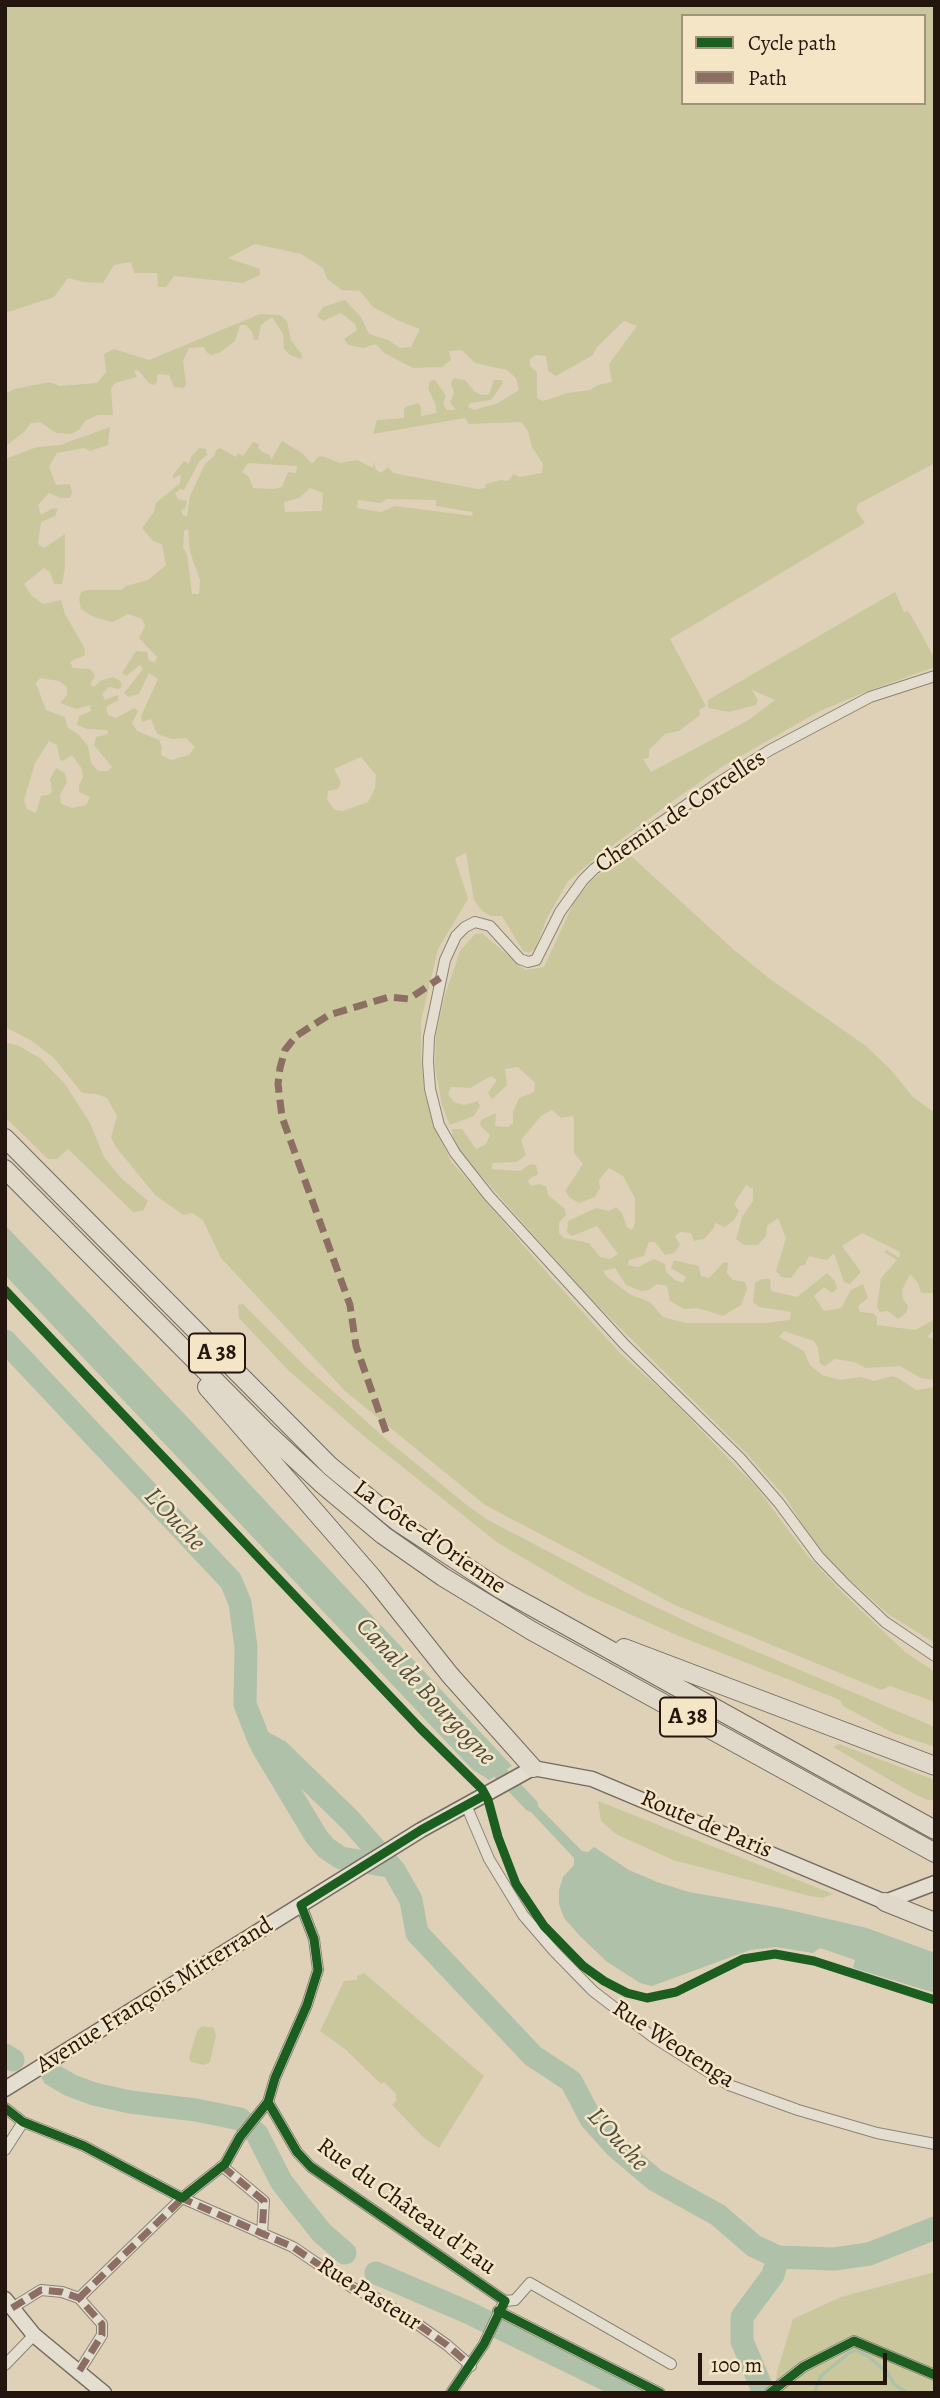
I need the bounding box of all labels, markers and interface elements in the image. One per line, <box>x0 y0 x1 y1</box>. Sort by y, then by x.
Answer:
legend <box>681 14 926 105</box>
text: Cycle path <box>748 29 837 57</box>
text: Path <box>748 64 787 92</box>
street label: Chemin de Corcelles <box>590 744 772 880</box>
road number: A 38 <box>189 1334 245 1372</box>
street label: La Côte-d'Orienne <box>347 1475 511 1601</box>
water label: L'Ouche <box>137 1482 211 1558</box>
water label: Canal de Bourgogne <box>348 1611 502 1773</box>
road number: A 38 <box>660 1698 716 1736</box>
street label: Route de Paris <box>636 1784 776 1866</box>
street label: Avenue François Mitterrand <box>32 1911 278 2081</box>
street label: Rue Weotenga <box>606 1995 740 2095</box>
water label: L'Ouche <box>580 2102 654 2178</box>
street label: Rue du Château d'Eau <box>311 2132 501 2282</box>
street label: Rue Pasteur <box>312 2252 426 2338</box>
scale bar <box>702 2338 891 2382</box>
text: 100 m <box>711 2351 762 2379</box>

